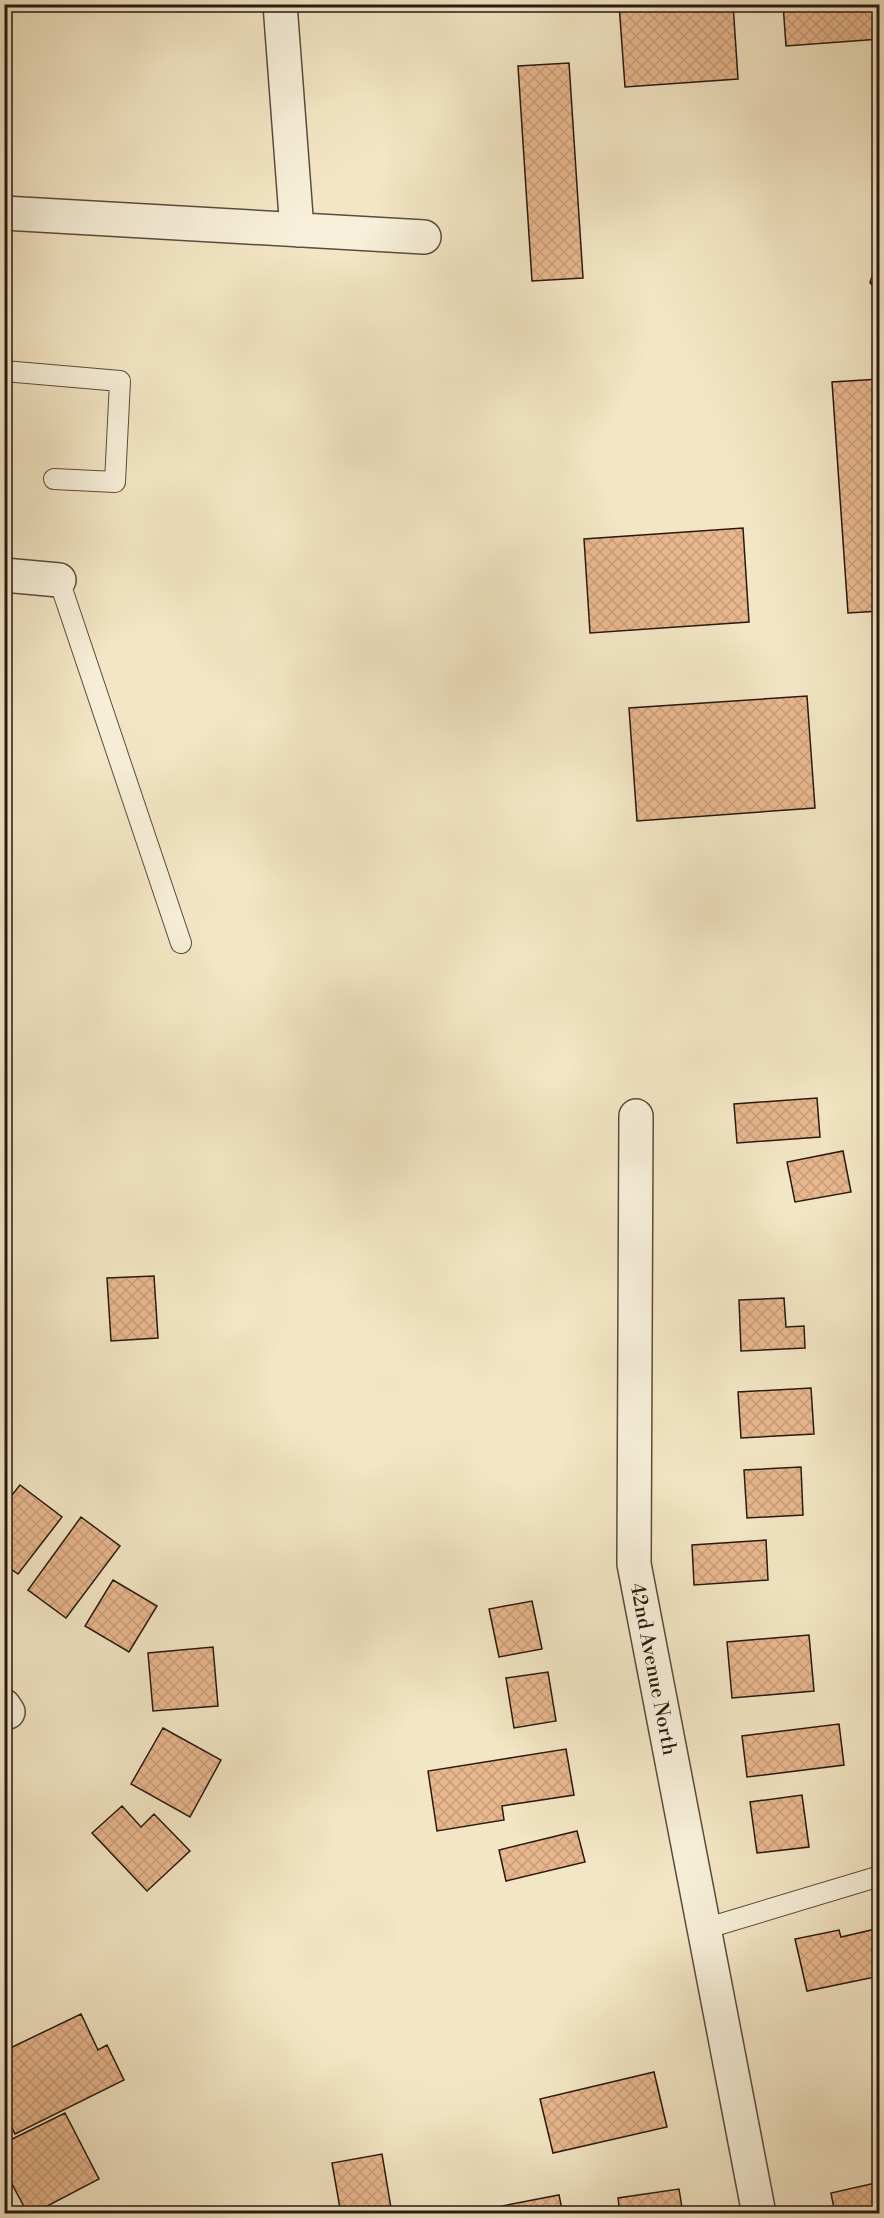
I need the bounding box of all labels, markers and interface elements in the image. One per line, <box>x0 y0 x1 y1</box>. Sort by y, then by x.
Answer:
street label: 42nd Avenue North <box>624 1581 682 1758</box>

